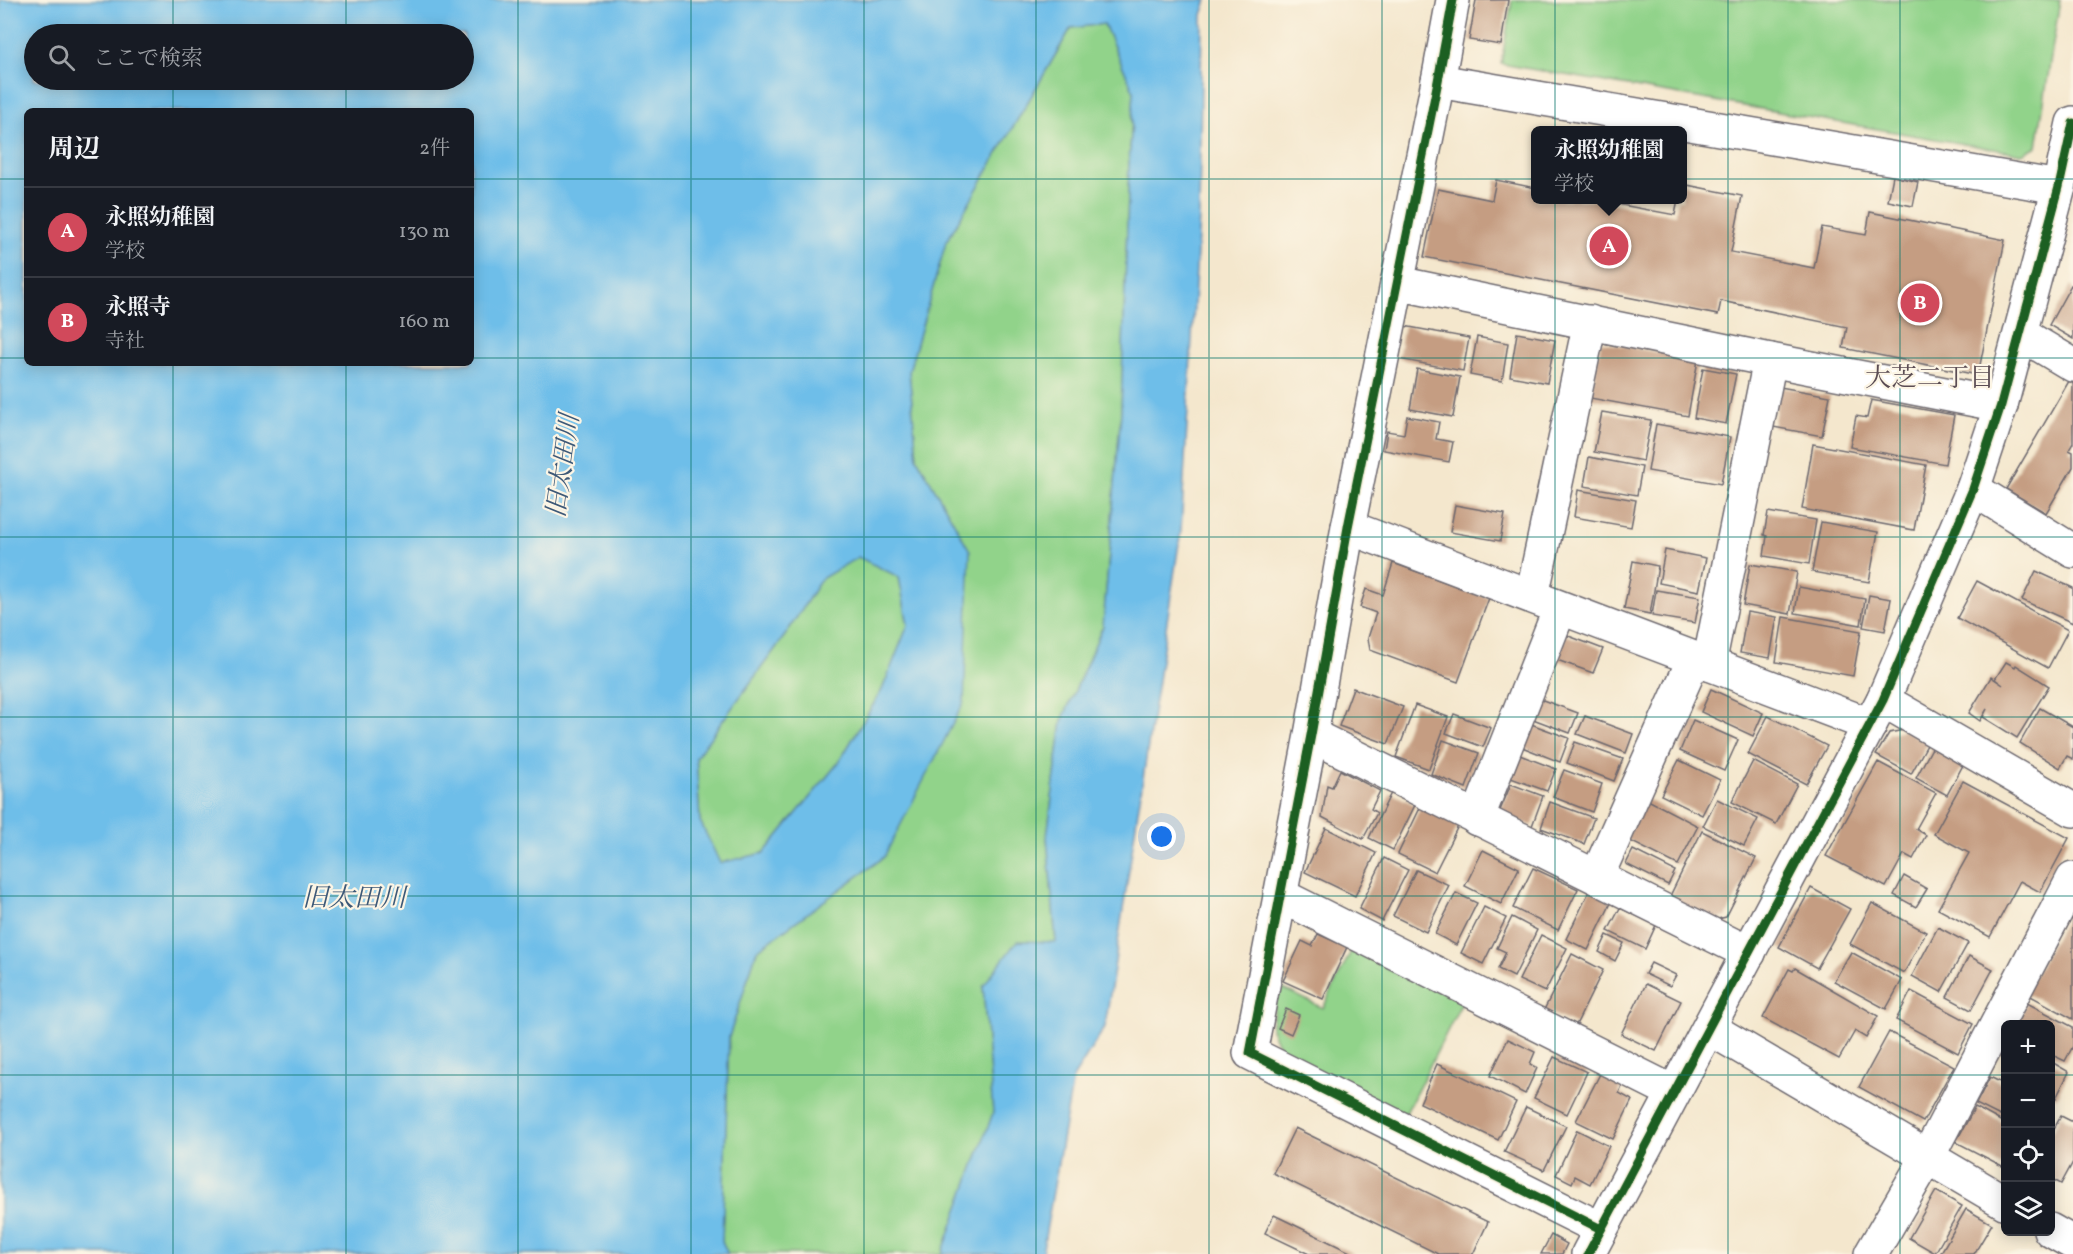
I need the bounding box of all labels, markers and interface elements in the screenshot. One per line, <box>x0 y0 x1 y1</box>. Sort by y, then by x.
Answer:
search box <box>24 24 474 90</box>
icon: search <box>45 41 78 74</box>
text: ここで検索 <box>93 44 203 75</box>
popup <box>1531 126 1687 204</box>
text: 周辺 <box>48 132 100 168</box>
text: 2件 <box>419 135 450 163</box>
text: 永照幼稚園 <box>1554 136 1664 167</box>
text: 学校 <box>1554 171 1594 199</box>
text: 永照幼稚園 <box>105 203 215 234</box>
text: A <box>60 218 75 246</box>
text: 130 m <box>399 218 450 246</box>
pin: A <box>1590 224 1628 268</box>
text: 学校 <box>105 238 145 266</box>
pin: B <box>1900 280 1940 326</box>
text: 永照寺 <box>105 293 171 324</box>
text: B <box>61 308 74 336</box>
text: 160 m <box>398 308 450 336</box>
text: 寺社 <box>105 328 145 356</box>
district label: 大芝二丁目 <box>1865 361 1995 397</box>
water label: 旧太田川 <box>539 409 589 520</box>
your location <box>1147 822 1176 851</box>
water label: 旧太田川 <box>302 881 409 917</box>
map controls <box>2001 1020 2055 1236</box>
button: + <box>2001 1020 2055 1074</box>
button: − <box>2001 1074 2055 1128</box>
button: locate <box>2001 1128 2055 1182</box>
button: layers <box>2001 1182 2055 1236</box>

